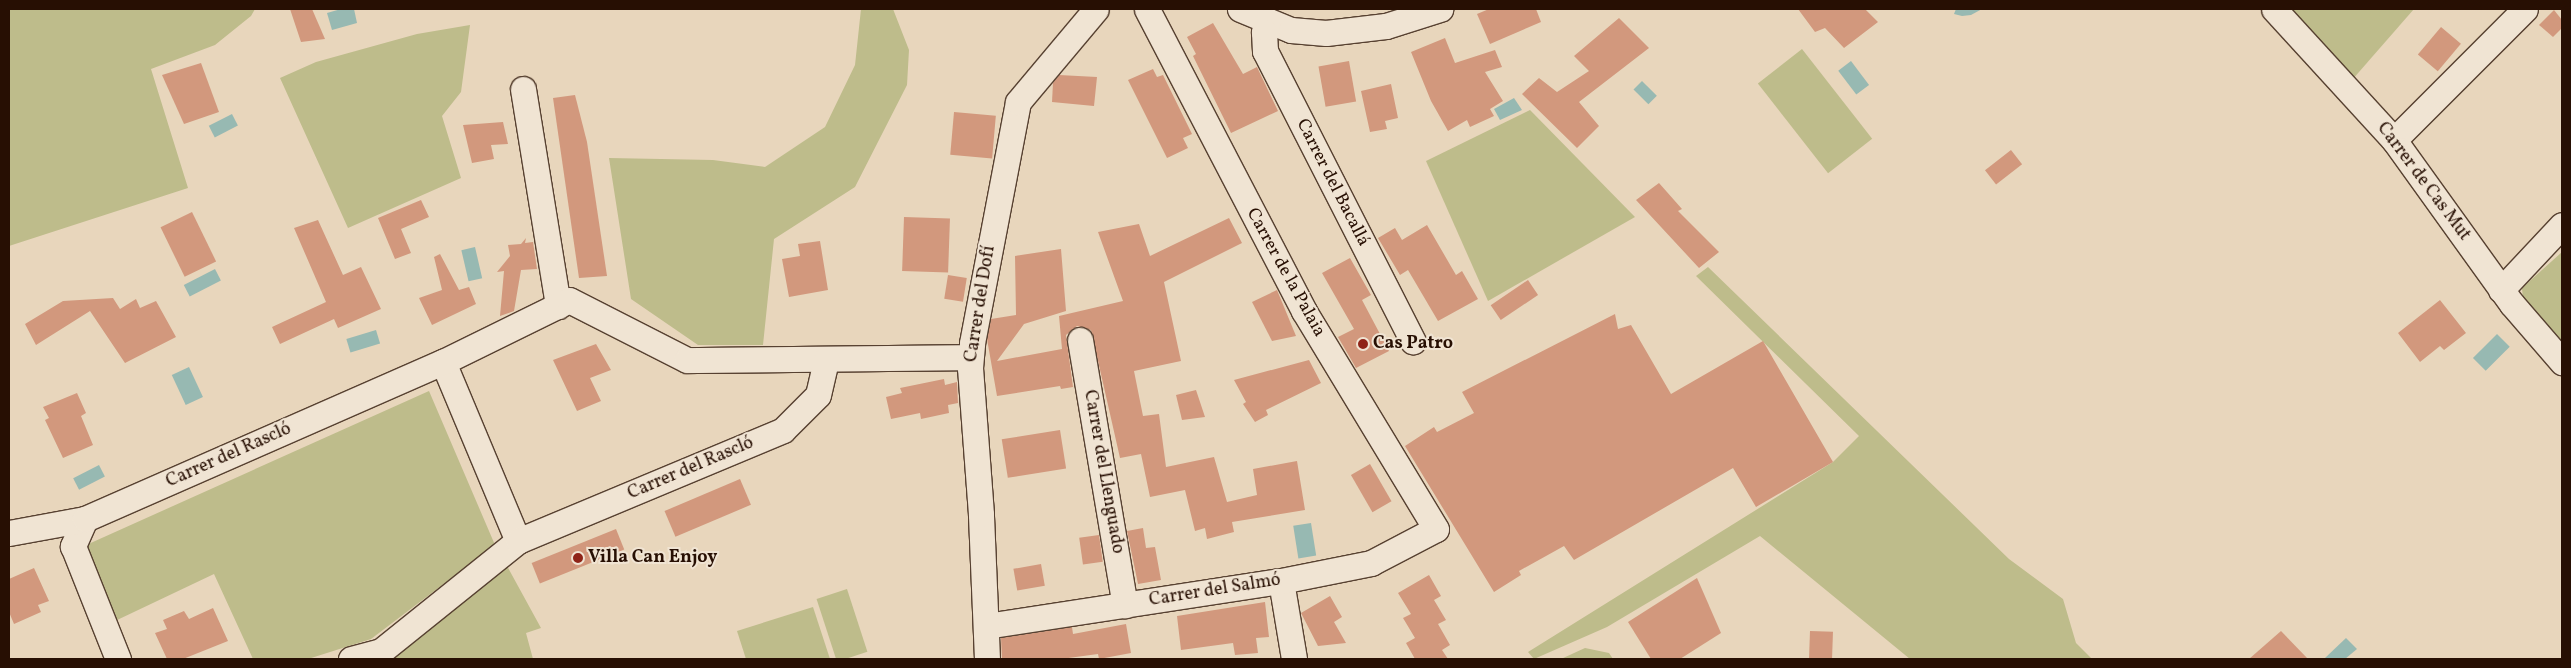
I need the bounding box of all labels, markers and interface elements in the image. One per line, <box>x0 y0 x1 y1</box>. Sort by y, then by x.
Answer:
street label: Carrer del Bacallá <box>1291 116 1373 250</box>
street label: Carrer de Cas Mut <box>2371 119 2475 245</box>
street label: Carrer de la Palaia <box>1241 205 1329 341</box>
street label: Carrer del Dofí <box>961 244 1001 364</box>
place label: Cas Patro <box>1373 333 1453 355</box>
marker: Cas Patro <box>1357 338 1369 350</box>
street label: Carrer del Llenguado <box>1078 388 1128 556</box>
street label: Carrer del Rascló <box>163 419 295 493</box>
street label: Carrer del Rascló <box>625 433 757 505</box>
place label: Villa Can Enjoy <box>588 547 717 569</box>
marker: Villa Can Enjoy <box>572 552 584 564</box>
street label: Carrer del Salmó <box>1148 570 1282 612</box>

